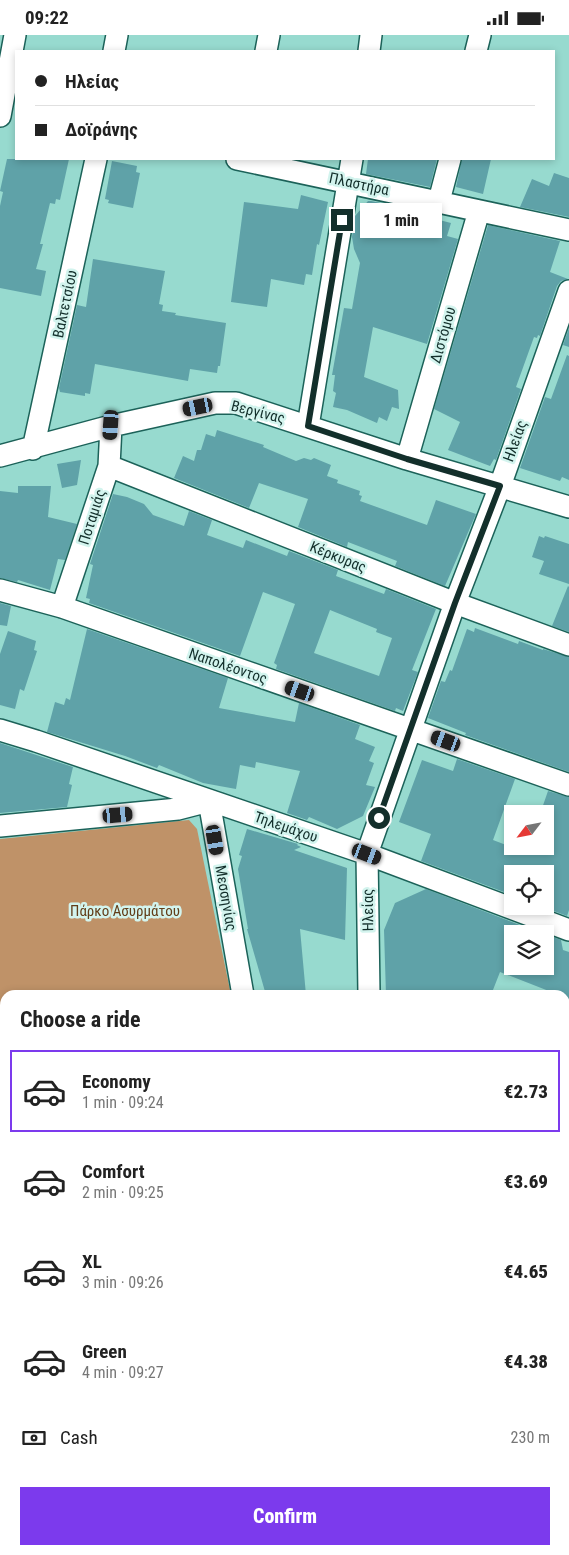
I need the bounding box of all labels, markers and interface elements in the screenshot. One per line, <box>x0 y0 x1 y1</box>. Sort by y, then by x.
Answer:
text: 09:22 <box>25 6 69 29</box>
text: Ηλείας <box>65 70 119 93</box>
text: Δοϊράνης <box>65 118 138 141</box>
street label: Πλαστήρα <box>327 169 391 199</box>
callout: 1 min <box>360 203 442 237</box>
route end <box>331 209 353 231</box>
text: 1 min <box>383 211 419 230</box>
street label: Βαλτετσίου <box>49 268 81 340</box>
street label: Διστόμου <box>426 305 460 365</box>
car <box>181 397 214 417</box>
street label: Βεργίνας <box>229 397 287 427</box>
car <box>102 410 119 440</box>
street label: Ηλείας <box>499 418 531 464</box>
street label: Ποταμιάς <box>75 487 109 547</box>
street label: Κέρκυρας <box>307 538 369 576</box>
street label: Ναπολέοντος <box>186 644 270 688</box>
car <box>283 679 316 703</box>
car <box>429 729 462 753</box>
north arrow <box>504 805 554 855</box>
map controls <box>504 805 554 975</box>
car <box>102 806 133 824</box>
route start <box>368 807 390 829</box>
street label: Τηλεμάχου <box>252 808 320 846</box>
car <box>205 824 224 856</box>
car <box>350 842 383 866</box>
street label: Μεσσηνίας <box>211 864 241 932</box>
button: locate <box>504 865 554 915</box>
street label: Ηλείας <box>359 889 377 931</box>
park label: Πάρκο Ασυρμάτου <box>70 902 180 920</box>
button: layers <box>504 925 554 975</box>
text: Choose a ride <box>20 1007 141 1032</box>
icon: car <box>22 1069 67 1114</box>
text: Economy <box>82 1070 151 1093</box>
text: €2.73 <box>504 1080 548 1103</box>
text: 1 min · 09:24 <box>82 1093 164 1112</box>
icon: car <box>22 1159 67 1204</box>
text: Comfort <box>82 1160 145 1183</box>
text: €3.69 <box>504 1170 548 1193</box>
text: 2 min · 09:25 <box>82 1183 164 1202</box>
icon: car <box>22 1249 67 1294</box>
text: XL <box>82 1250 102 1273</box>
text: €4.65 <box>504 1260 548 1283</box>
text: 3 min · 09:26 <box>82 1273 164 1292</box>
icon: car <box>22 1339 67 1384</box>
text: Green <box>82 1340 127 1363</box>
text: €4.38 <box>504 1350 548 1373</box>
text: 4 min · 09:27 <box>82 1363 164 1382</box>
icon: cash <box>20 1424 48 1452</box>
text: Cash <box>60 1426 98 1449</box>
text: 230 m <box>511 1428 550 1447</box>
button: Confirm <box>20 1487 550 1545</box>

